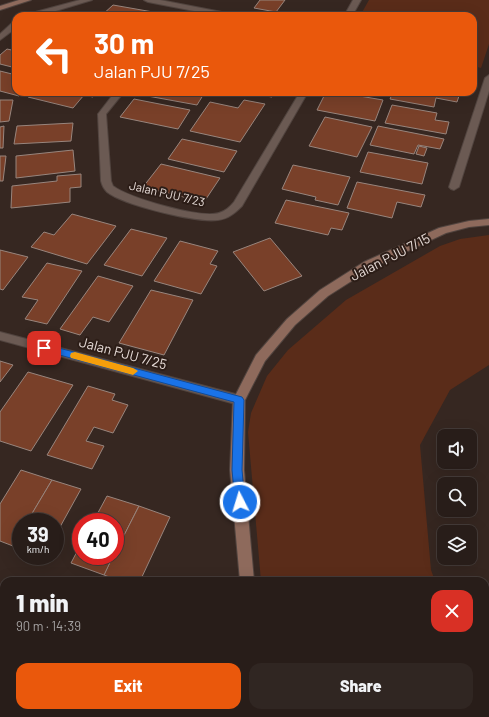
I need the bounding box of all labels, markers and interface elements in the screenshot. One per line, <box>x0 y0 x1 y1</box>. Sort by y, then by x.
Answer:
text: 30 m <box>94 26 154 60</box>
icon: left <box>28 28 80 80</box>
text: Jalan PJU 7/25 <box>94 60 210 82</box>
street label: Jalan PJU 7/23 <box>128 178 206 209</box>
street label: Jalan PJU 7/15 <box>347 229 433 284</box>
pin <box>27 331 61 365</box>
street label: Jalan PJU 7/25 <box>77 333 169 372</box>
icon: arrive <box>33 337 55 359</box>
map controls <box>437 429 477 565</box>
button: sound <box>437 429 477 469</box>
button: search <box>437 477 477 517</box>
position arrow <box>219 481 261 523</box>
speed limit sign: 40 <box>72 513 124 565</box>
text: 39 <box>27 522 49 546</box>
button: layers <box>437 525 477 565</box>
text: km/h <box>27 543 49 555</box>
text: 1 min <box>16 588 69 617</box>
button: close <box>431 590 473 632</box>
text: 90 m · 14:39 <box>16 618 81 634</box>
button: Exit <box>16 663 241 709</box>
button: Share <box>249 663 473 709</box>

